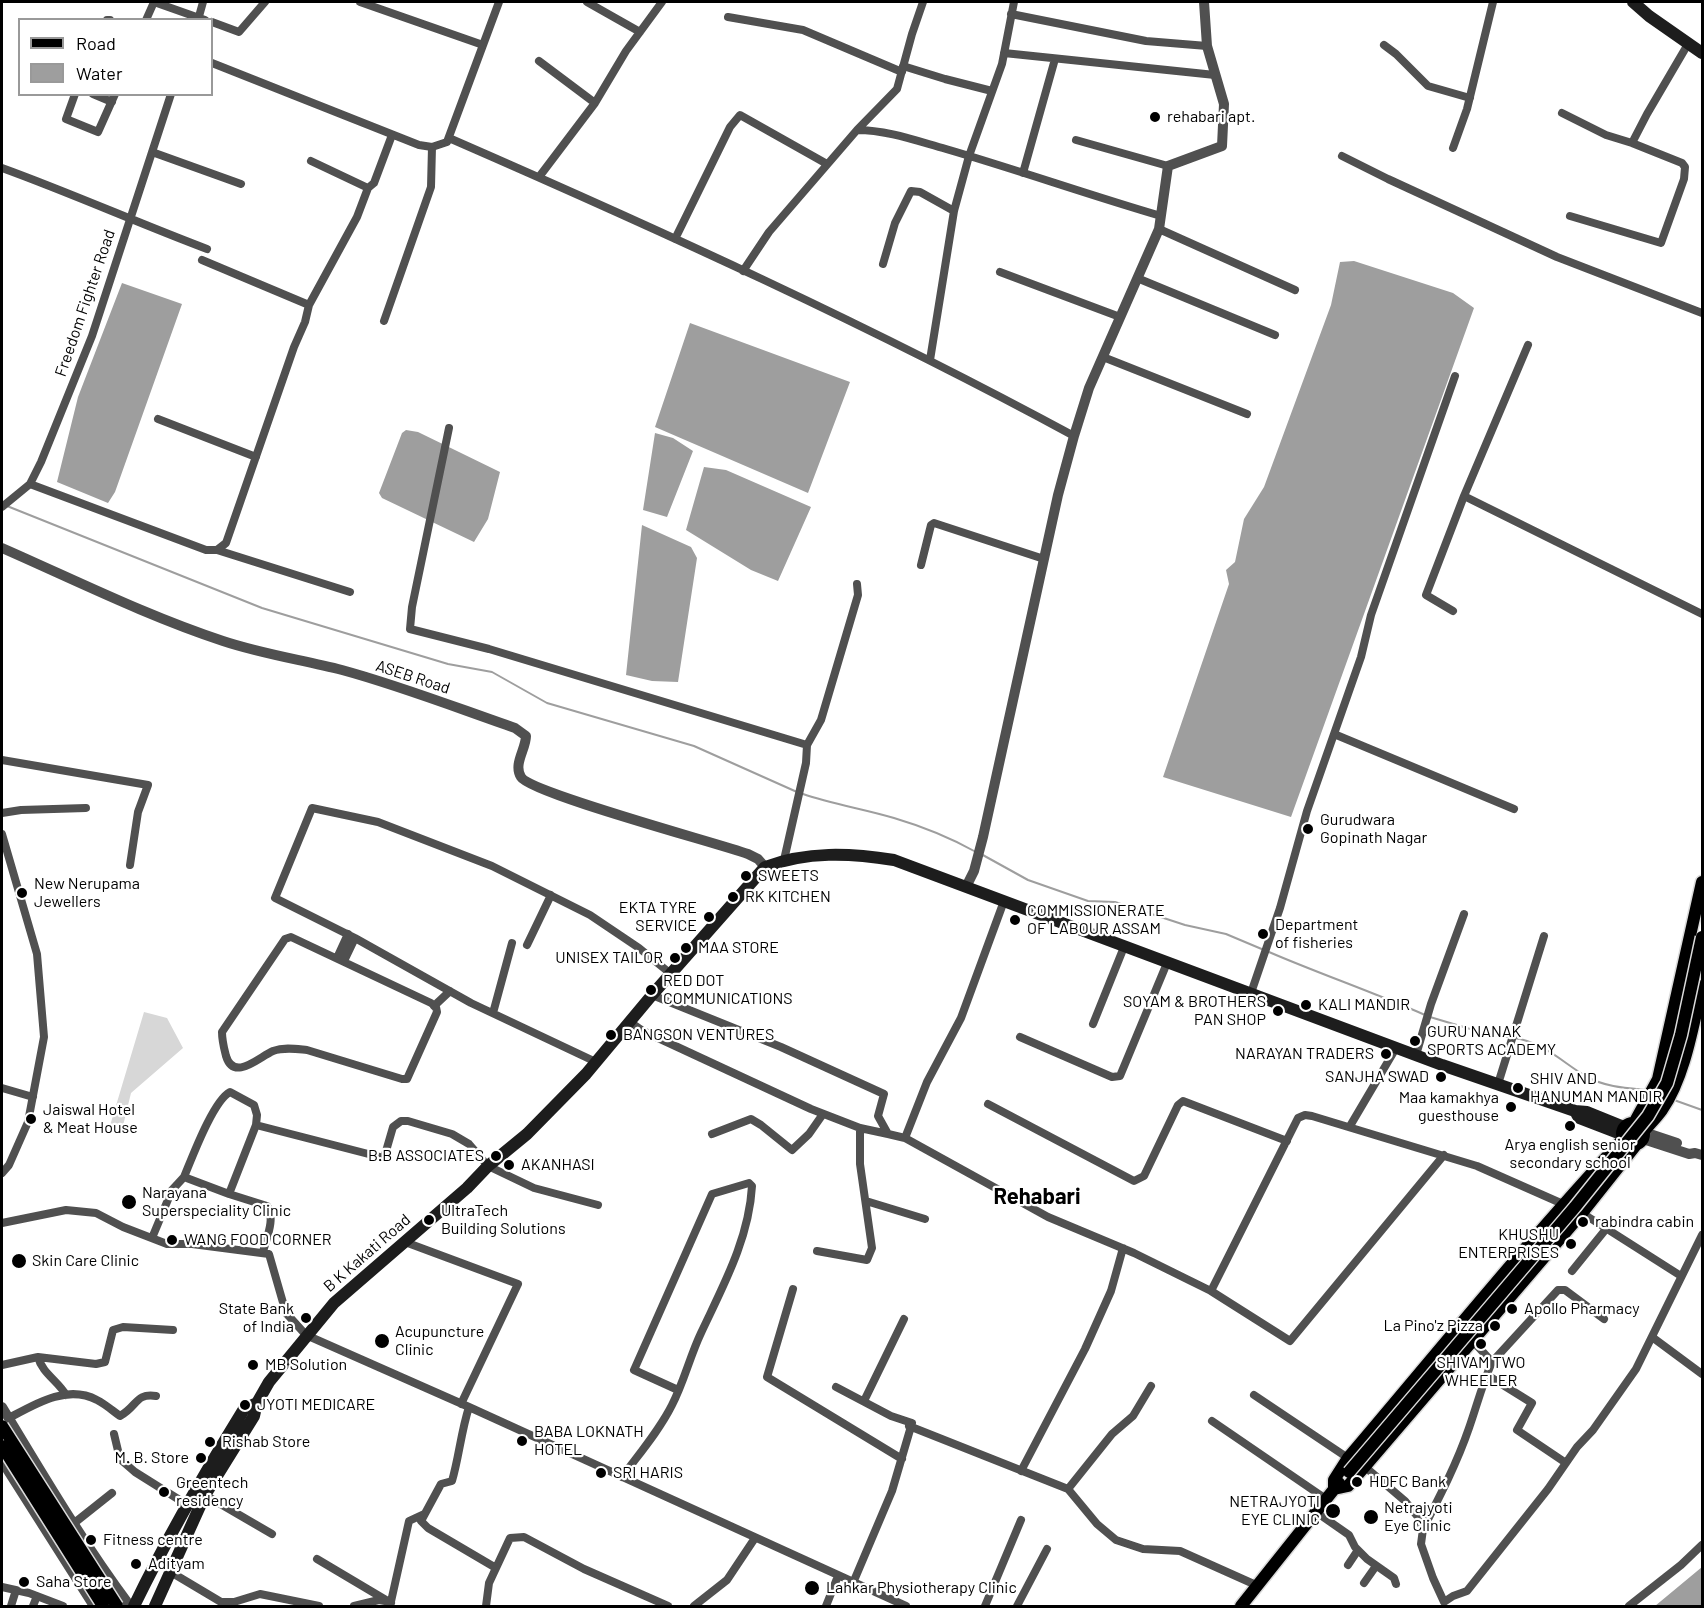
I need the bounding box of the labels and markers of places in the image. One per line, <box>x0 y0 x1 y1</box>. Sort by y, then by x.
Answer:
place label: rehabari apt. <box>1167 107 1255 127</box>
marker: rehabari apt. <box>1148 110 1162 124</box>
place label: Gurudwara Gopinath Nagar <box>1320 810 1427 848</box>
marker: Gurudwara Gopinath Nagar <box>1301 822 1315 836</box>
place label: SWEETS <box>758 866 819 886</box>
marker: SWEETS <box>739 869 753 883</box>
place label: New Nerupama Jewellers <box>34 874 140 912</box>
marker: New Nerupama Jewellers <box>15 886 29 900</box>
place label: RK KITCHEN <box>745 887 831 907</box>
marker: RK KITCHEN <box>726 890 740 904</box>
place label: EKTA TYRE SERVICE <box>619 898 697 936</box>
place label: COMMISSIONERATE OF LABOUR ASSAM <box>1027 901 1165 939</box>
marker: EKTA TYRE SERVICE <box>702 910 716 924</box>
marker: COMMISSIONERATE OF LABOUR ASSAM <box>1008 913 1022 927</box>
place label: Department of fisheries <box>1275 915 1358 953</box>
marker: Department of fisheries <box>1256 927 1270 941</box>
place label: MAA STORE <box>698 938 779 958</box>
marker: MAA STORE <box>679 941 693 955</box>
place label: UNISEX TAILOR <box>555 948 663 968</box>
marker: UNISEX TAILOR <box>668 951 682 965</box>
place label: RED DOT COMMUNICATIONS <box>663 971 793 1009</box>
marker: RED DOT COMMUNICATIONS <box>644 983 658 997</box>
place label: SOYAM & BROTHERS PAN SHOP <box>1123 992 1266 1030</box>
place label: KALI MANDIR <box>1318 995 1410 1015</box>
marker: KALI MANDIR <box>1299 998 1313 1012</box>
marker: SOYAM & BROTHERS PAN SHOP <box>1271 1004 1285 1018</box>
place label: GURU NANAK SPORTS ACADEMY <box>1427 1022 1556 1060</box>
place label: BANGSON VENTURES <box>623 1025 774 1045</box>
marker: BANGSON VENTURES <box>604 1028 618 1042</box>
marker: GURU NANAK SPORTS ACADEMY <box>1408 1034 1422 1048</box>
place label: NARAYAN TRADERS <box>1235 1044 1374 1064</box>
marker: NARAYAN TRADERS <box>1379 1047 1393 1061</box>
place label: SANJHA SWAD <box>1325 1067 1429 1087</box>
place label: SHIV AND HANUMAN MANDIR <box>1530 1069 1662 1107</box>
marker: SANJHA SWAD <box>1434 1070 1448 1084</box>
marker: SHIV AND HANUMAN MANDIR <box>1511 1081 1525 1095</box>
place label: Maa kamakhya guesthouse <box>1399 1088 1499 1126</box>
place label: Jaiswal Hotel & Meat House <box>43 1100 138 1138</box>
marker: Maa kamakhya guesthouse <box>1504 1100 1518 1114</box>
marker: Jaiswal Hotel & Meat House <box>24 1112 38 1126</box>
marker: Arya english senior secondary school <box>1563 1119 1577 1133</box>
place label: Arya english senior secondary school <box>1504 1135 1636 1173</box>
place label: B.B ASSOCIATES <box>368 1146 484 1166</box>
marker: B.B ASSOCIATES <box>489 1149 503 1163</box>
place label: AKANHASI <box>521 1155 595 1175</box>
marker: AKANHASI <box>502 1158 516 1172</box>
place label: Narayana Superspeciality Clinic <box>142 1183 291 1221</box>
marker: Narayana Superspeciality Clinic <box>120 1193 138 1211</box>
place label: UltraTech Building Solutions <box>441 1201 566 1239</box>
place label: rabindra cabin <box>1595 1212 1694 1232</box>
marker: UltraTech Building Solutions <box>422 1213 436 1227</box>
marker: rabindra cabin <box>1576 1215 1590 1229</box>
place label: KHUSHU ENTERPRISES <box>1458 1225 1559 1263</box>
place label: WANG FOOD CORNER <box>184 1230 332 1250</box>
marker: WANG FOOD CORNER <box>165 1233 179 1247</box>
marker: KHUSHU ENTERPRISES <box>1564 1237 1578 1251</box>
place label: Skin Care Clinic <box>32 1251 139 1271</box>
marker: Skin Care Clinic <box>10 1252 28 1270</box>
place label: State Bank of India <box>219 1299 294 1337</box>
place label: Apollo Pharmacy <box>1524 1299 1640 1319</box>
marker: Apollo Pharmacy <box>1505 1302 1519 1316</box>
marker: State Bank of India <box>299 1311 313 1325</box>
place label: La Pino'z Pizza <box>1384 1316 1483 1336</box>
marker: La Pino'z Pizza <box>1488 1319 1502 1333</box>
place label: Acupuncture Clinic <box>395 1322 484 1360</box>
marker: Acupuncture Clinic <box>373 1332 391 1350</box>
marker: SHIVAM TWO WHEELER <box>1474 1337 1488 1351</box>
place label: SHIVAM TWO WHEELER <box>1437 1353 1525 1391</box>
place label: MB Solution <box>265 1355 347 1375</box>
marker: MB Solution <box>246 1358 260 1372</box>
place label: JYOTI MEDICARE <box>257 1395 375 1415</box>
marker: JYOTI MEDICARE <box>238 1398 252 1412</box>
place label: BABA LOKNATH HOTEL <box>534 1422 644 1460</box>
place label: Rishab Store <box>222 1432 310 1452</box>
marker: BABA LOKNATH HOTEL <box>515 1434 529 1448</box>
marker: Rishab Store <box>203 1435 217 1449</box>
place label: M. B. Store <box>115 1448 189 1468</box>
marker: M. B. Store <box>194 1451 208 1465</box>
place label: SRI HARIS <box>613 1463 683 1483</box>
marker: SRI HARIS <box>594 1466 608 1480</box>
place label: HDFC Bank <box>1369 1472 1446 1492</box>
place label: Greentech residency <box>176 1473 248 1511</box>
marker: HDFC Bank <box>1350 1475 1364 1489</box>
marker: Greentech residency <box>157 1485 171 1499</box>
place label: NETRAJYOTI EYE CLINIC <box>1229 1492 1320 1530</box>
place label: Netrajyoti Eye Clinic <box>1384 1498 1453 1536</box>
marker: NETRAJYOTI EYE CLINIC <box>1324 1502 1342 1520</box>
marker: Netrajyoti Eye Clinic <box>1362 1508 1380 1526</box>
place label: Fitness centre <box>103 1530 203 1550</box>
marker: Fitness centre <box>84 1533 98 1547</box>
place label: Adityam <box>148 1554 205 1574</box>
marker: Adityam <box>129 1557 143 1571</box>
place label: Saha Store <box>36 1572 111 1592</box>
marker: Saha Store <box>17 1575 31 1589</box>
place label: Lahkar Physiotherapy Clinic <box>826 1578 1017 1598</box>
marker: Lahkar Physiotherapy Clinic <box>803 1579 821 1597</box>

